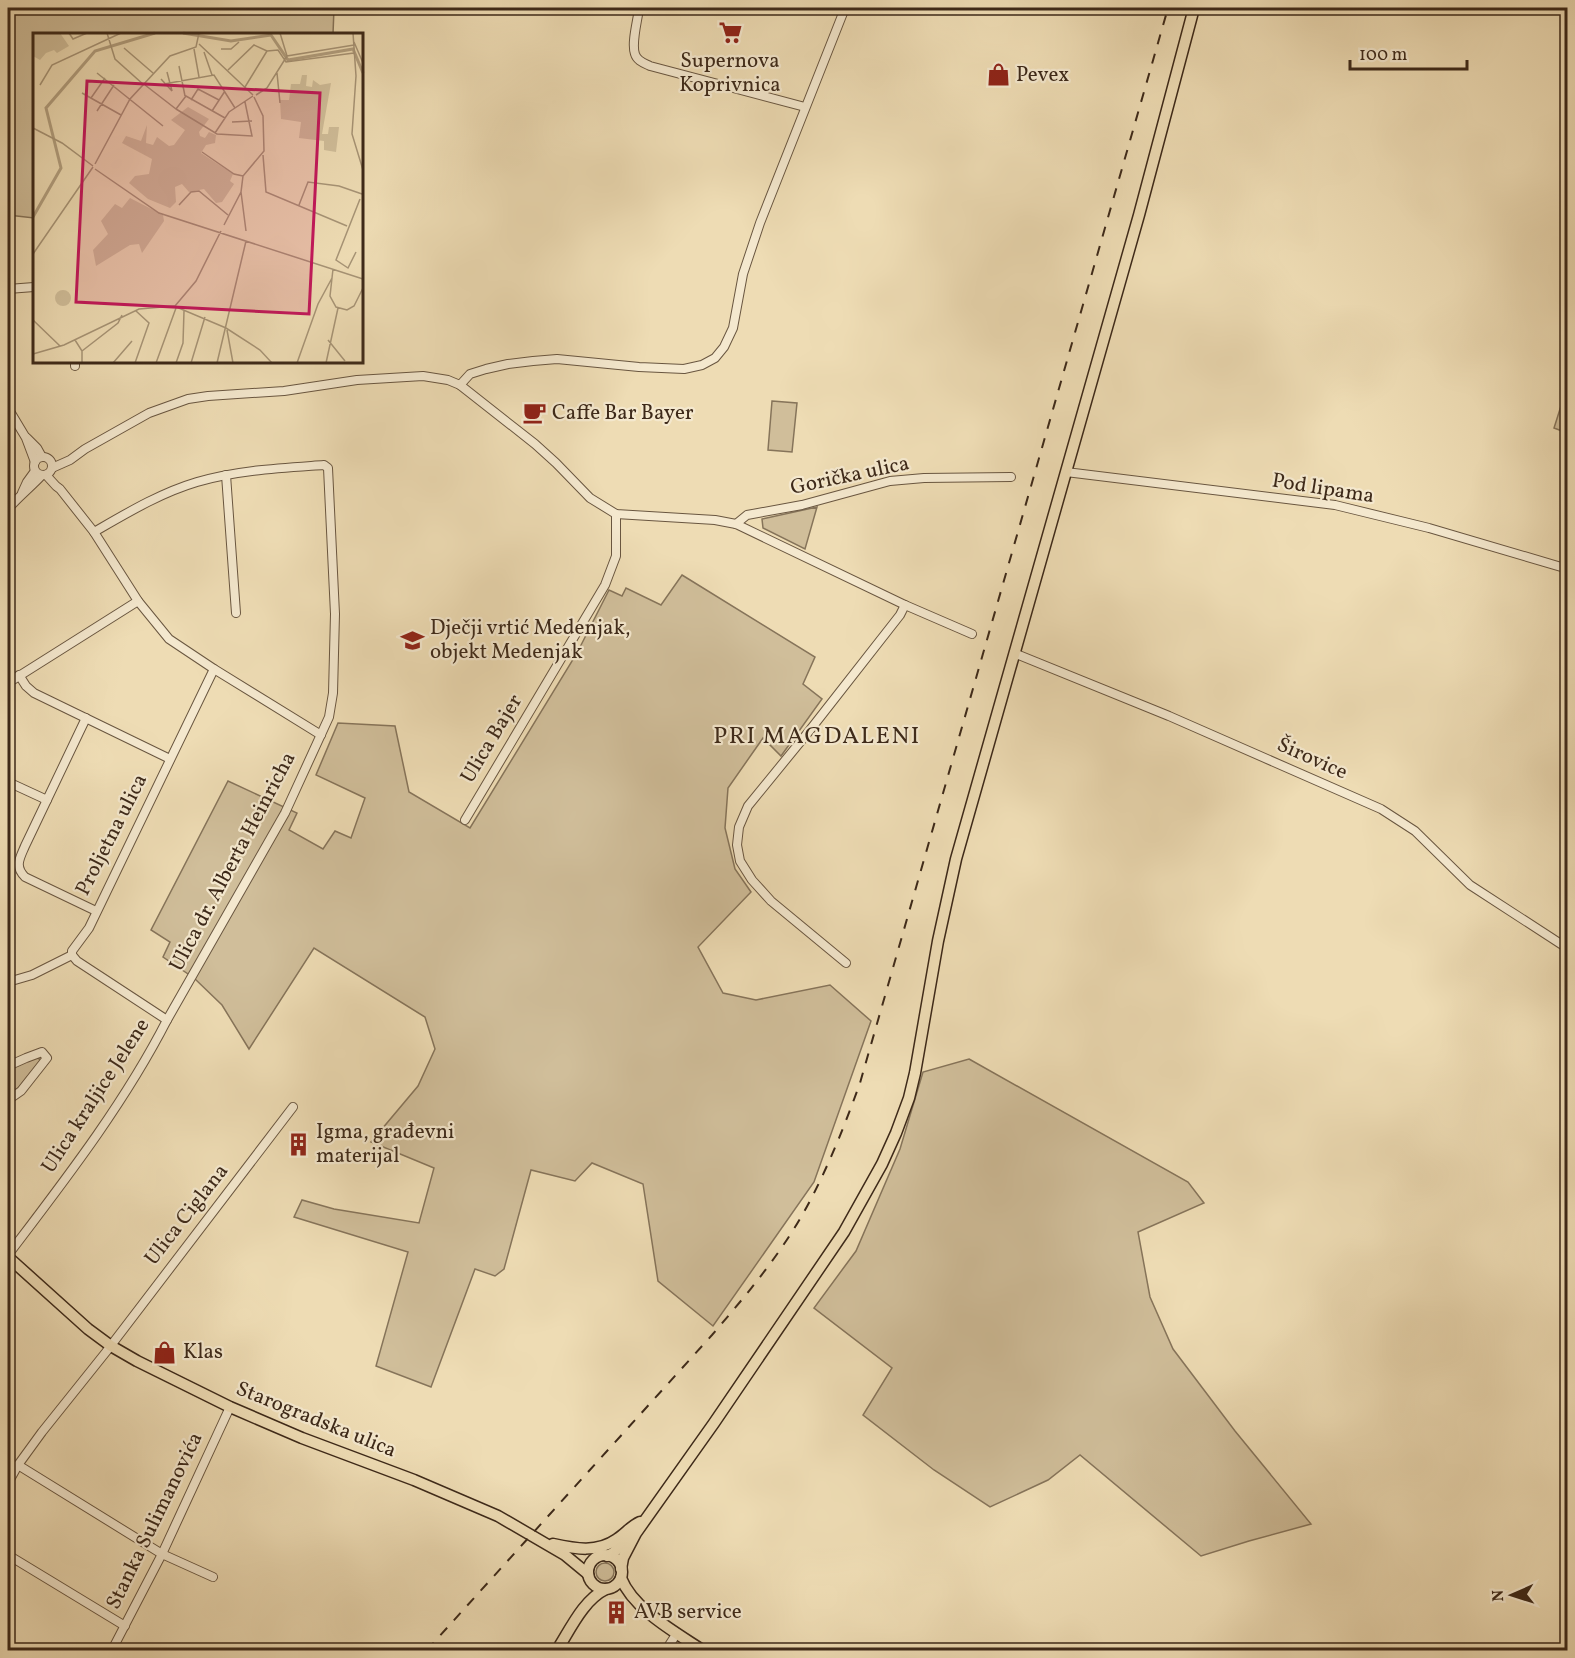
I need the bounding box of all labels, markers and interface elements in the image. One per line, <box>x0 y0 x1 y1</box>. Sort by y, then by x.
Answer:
supermarket icon: Supernova Koprivnica <box>717 20 743 46</box>
inset map <box>33 33 363 363</box>
scale bar <box>1350 33 1467 71</box>
text: 100 m <box>1359 43 1408 68</box>
place label: Supernova Koprivnica <box>679 47 781 100</box>
place label: Pevex <box>1016 61 1069 90</box>
shop icon: Pevex <box>985 62 1011 88</box>
place label: Caffe Bar Bayer <box>552 399 694 428</box>
cafe icon: Caffe Bar Bayer <box>521 400 547 426</box>
street label: Gorička ulica <box>788 449 912 503</box>
street label: Pod lipama <box>1270 467 1376 511</box>
place label: Dječji vrtić Medenjak, objekt Medenjak <box>430 614 630 667</box>
school or university icon: Dječji vrtić Medenjak, objekt Medenjak <box>399 627 425 653</box>
street label: Ulica Bajer <box>454 689 530 789</box>
district label: PRI MAGDALENI <box>713 720 921 754</box>
street label: Širovice <box>1272 731 1352 787</box>
street label: Ulica dr. Alberta Heinricha <box>163 747 303 977</box>
street label: Proljetna ulica <box>69 769 155 901</box>
street label: Ulica kraljice Jelene <box>35 1013 157 1179</box>
place label: Igma, građevni materijal <box>316 1118 454 1171</box>
building icon: Igma, građevni materijal <box>285 1131 311 1157</box>
street label: Ulica Ciglana <box>138 1158 236 1272</box>
place label: Klas <box>183 1338 223 1367</box>
shop icon: Klas <box>152 1339 178 1365</box>
street label: Starogradska ulica <box>231 1375 401 1465</box>
street label: Stanka Sulimanovića <box>99 1428 211 1614</box>
north arrow <box>1482 1565 1542 1625</box>
text: N <box>1488 1589 1510 1602</box>
place label: AVB service <box>634 1598 742 1627</box>
building icon: AVB service <box>603 1599 629 1625</box>

